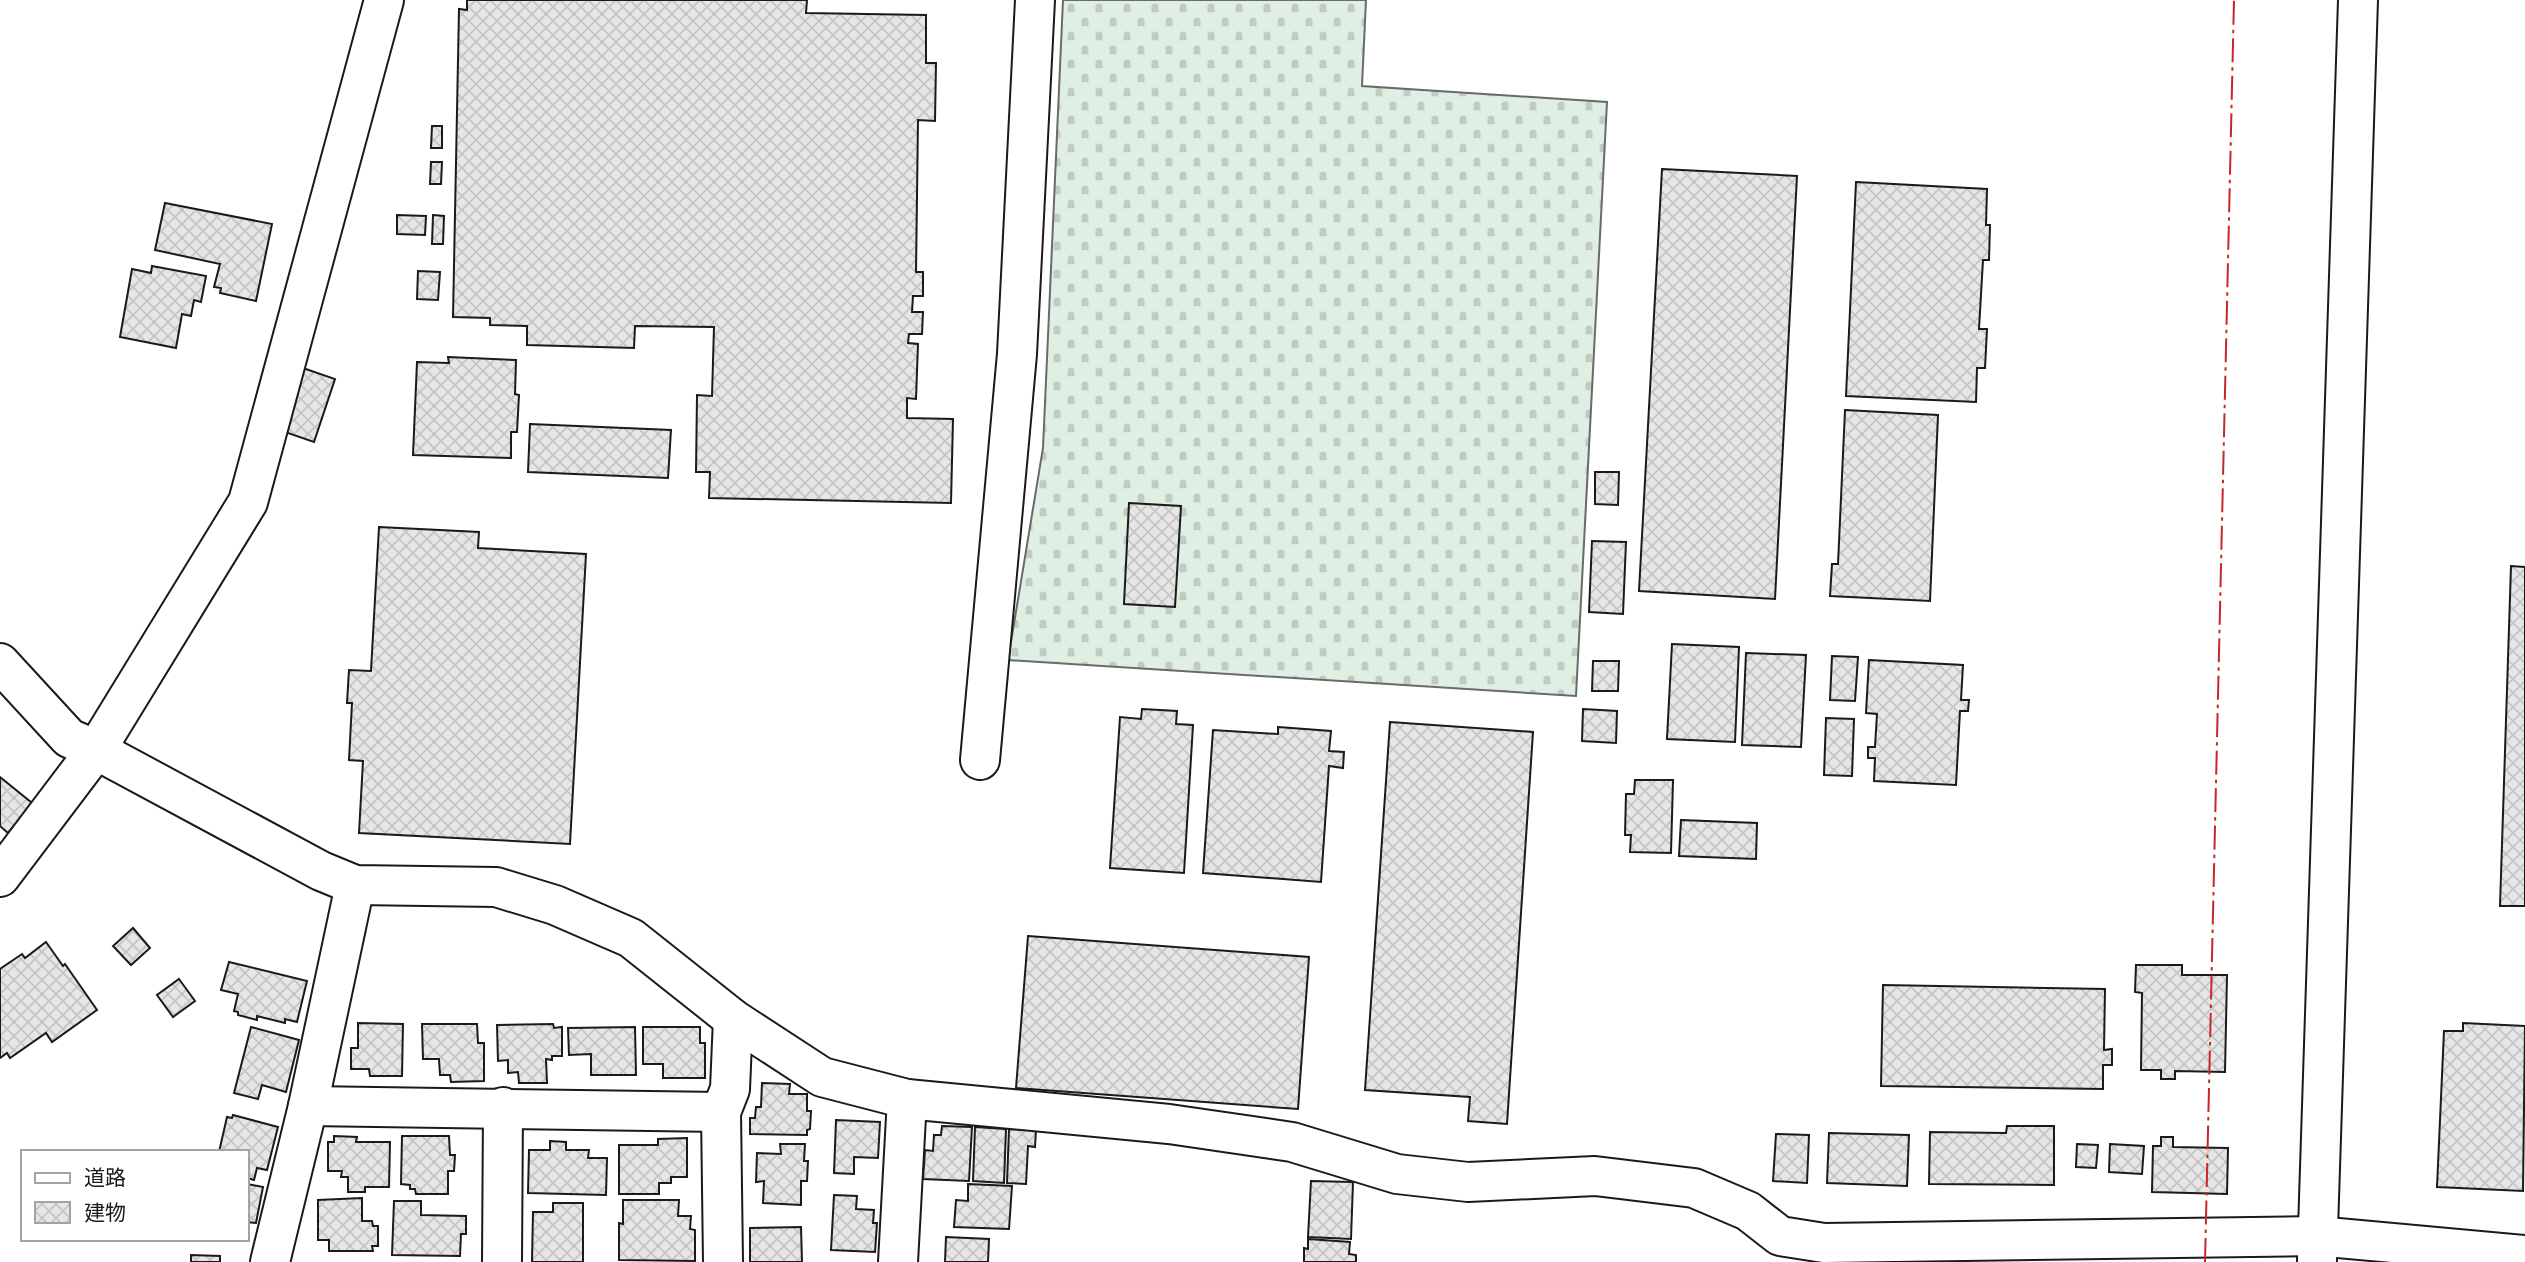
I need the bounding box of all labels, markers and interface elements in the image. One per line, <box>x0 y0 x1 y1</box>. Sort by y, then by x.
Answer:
legend <box>21 1150 248 1241</box>
text: 道路 <box>84 1163 126 1193</box>
text: 建物 <box>84 1198 126 1228</box>

